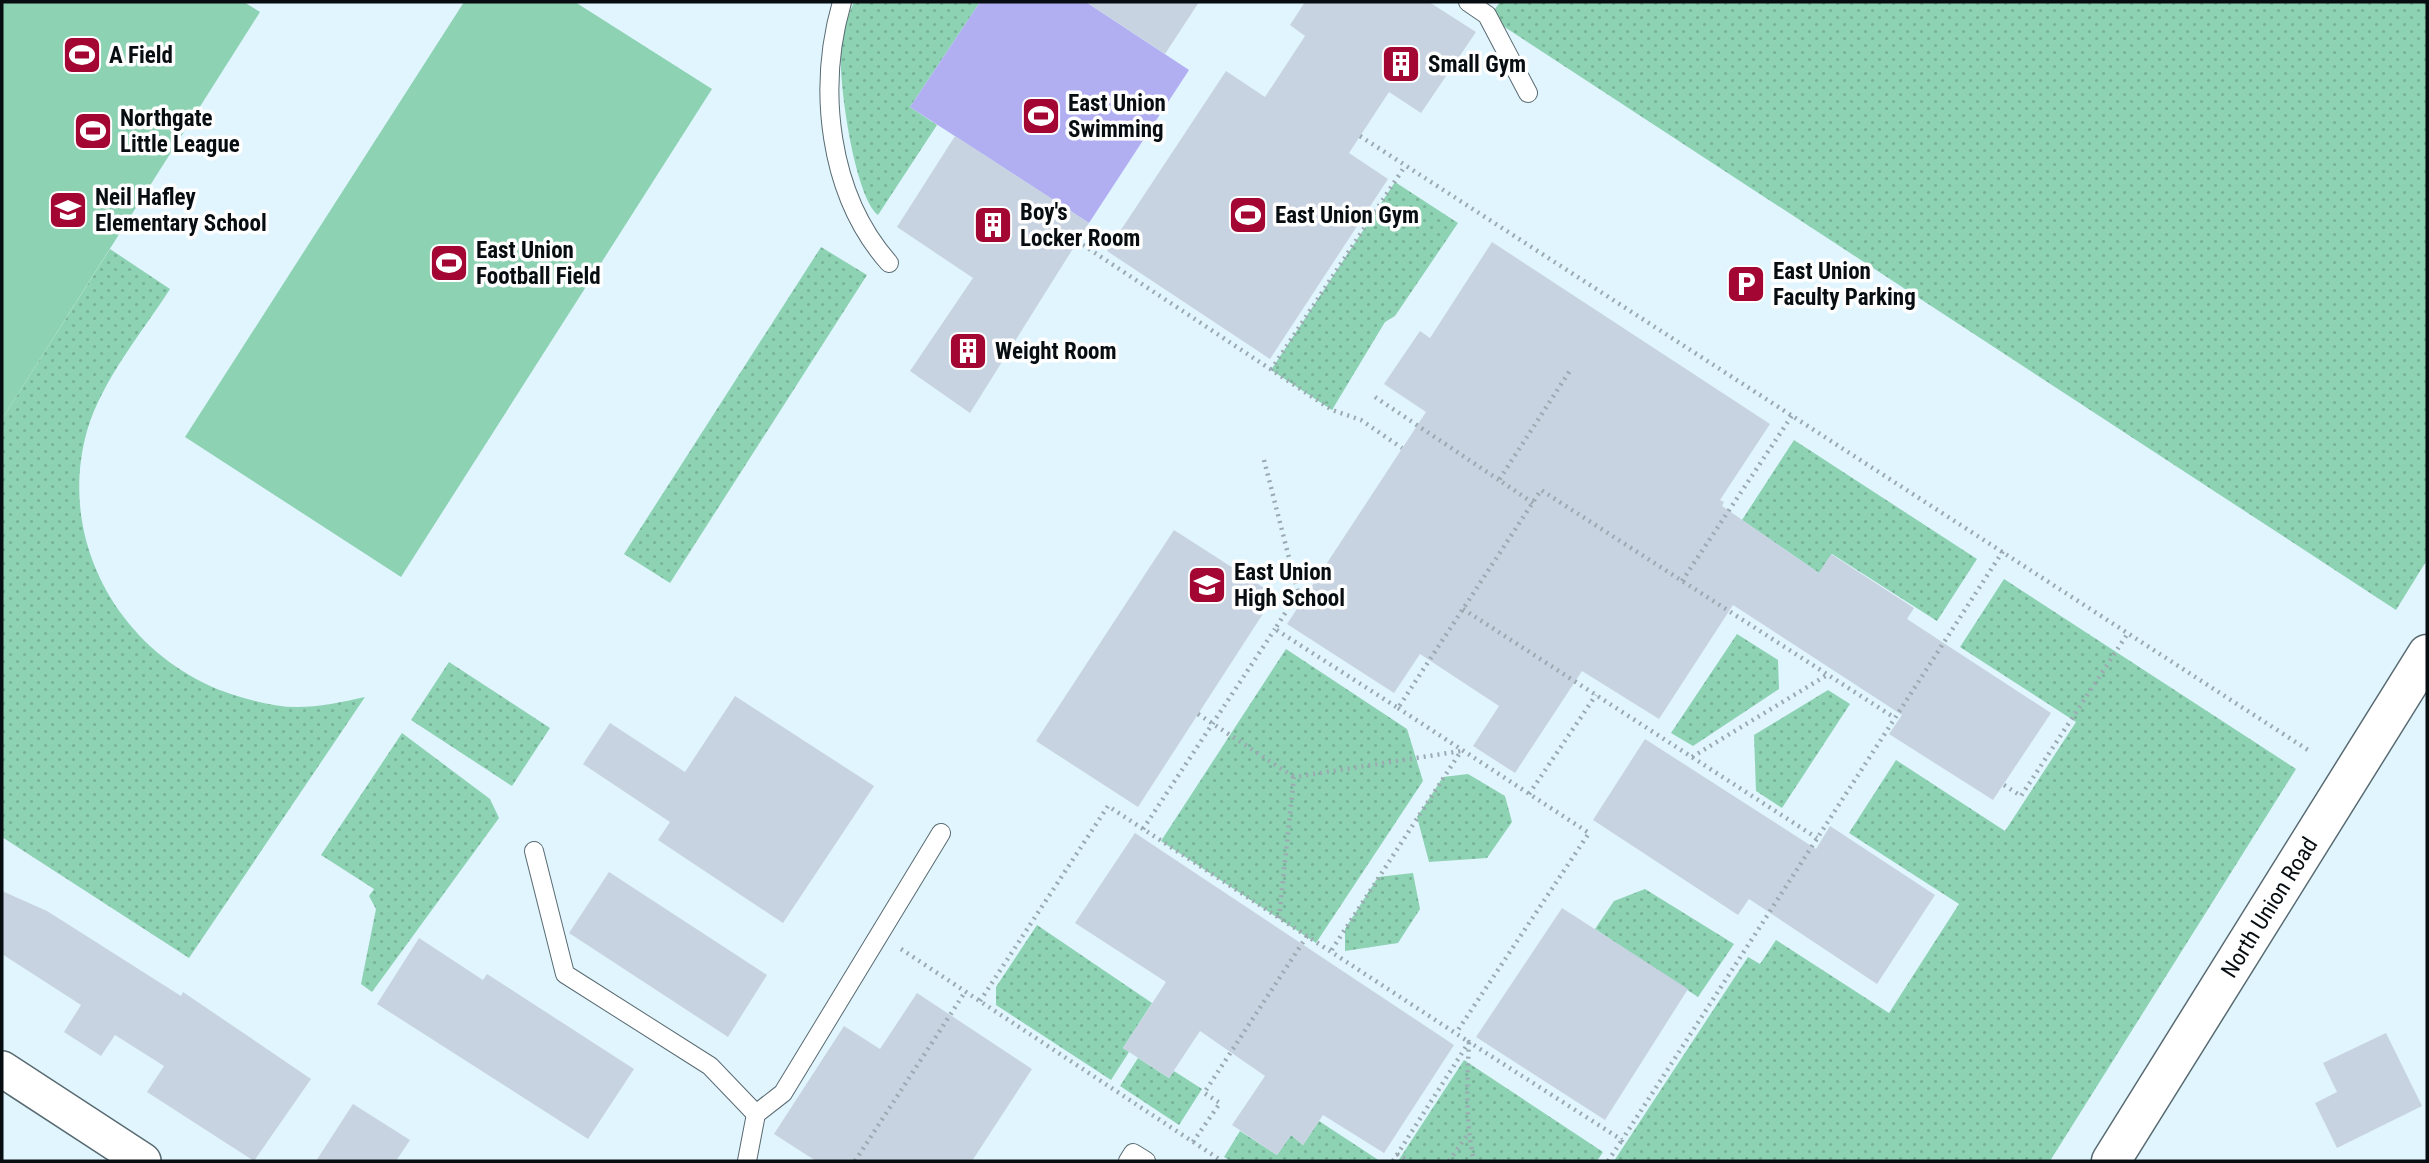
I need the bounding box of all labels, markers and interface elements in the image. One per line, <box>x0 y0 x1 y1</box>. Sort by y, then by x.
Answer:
sports icon: A Field <box>61 34 103 76</box>
place label: A Field <box>109 42 173 69</box>
building icon: Small Gym <box>1380 43 1422 85</box>
place label: Small Gym <box>1428 51 1526 78</box>
place label: East Union Swimming <box>1068 90 1166 143</box>
sports icon: East Union Swimming <box>1020 95 1062 137</box>
place label: Northgate Little League <box>120 105 240 158</box>
sports icon: Northgate Little League <box>72 110 114 152</box>
place label: Neil Hafley Elementary School <box>95 184 267 237</box>
school or university icon: Neil Hafley Elementary School <box>47 189 89 231</box>
sports icon: East Union Gym <box>1227 194 1269 236</box>
place label: Boy's Locker Room <box>1020 199 1140 252</box>
place label: East Union Gym <box>1275 202 1419 229</box>
building icon: Boy's Locker Room <box>972 204 1014 246</box>
place label: East Union Football Field <box>476 237 601 290</box>
sports icon: East Union Football Field <box>428 242 470 284</box>
place label: East Union Faculty Parking <box>1773 258 1916 311</box>
parking icon: East Union Faculty Parking <box>1725 263 1767 305</box>
building icon: Weight Room <box>947 330 989 372</box>
place label: Weight Room <box>995 338 1117 365</box>
place label: East Union High School <box>1234 559 1345 612</box>
school or university icon: East Union High School <box>1186 564 1228 606</box>
street label: North Union Road <box>2215 832 2323 982</box>

